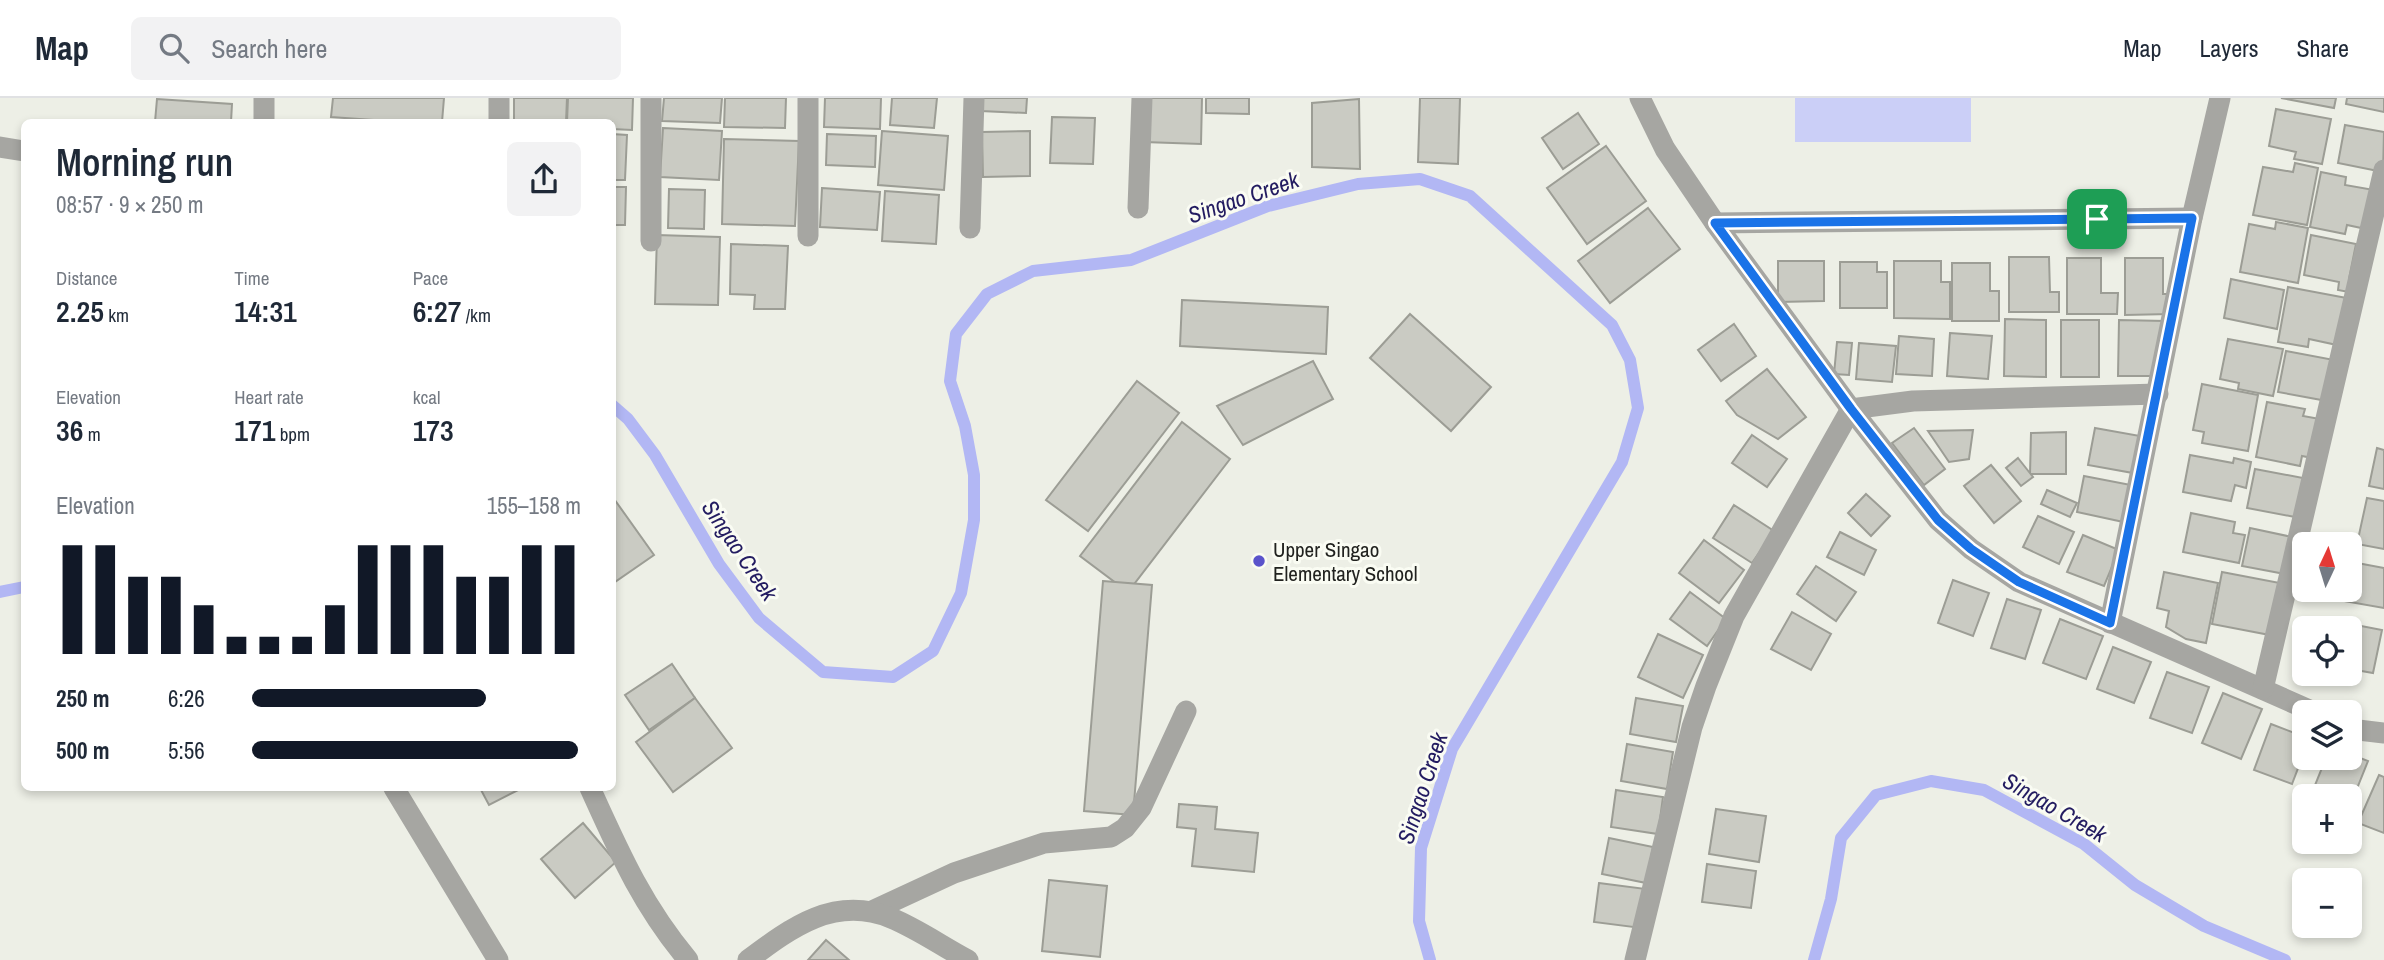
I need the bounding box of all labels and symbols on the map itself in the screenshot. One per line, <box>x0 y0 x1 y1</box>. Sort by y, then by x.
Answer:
water label: Singao Creek <box>1183 163 1304 230</box>
pin <box>2067 189 2127 249</box>
water label: Singao Creek <box>695 494 786 608</box>
north arrow <box>2292 532 2362 602</box>
place label: Upper Singao Elementary School <box>1273 535 1418 588</box>
marker: Upper Singao Elementary School <box>1251 553 1267 569</box>
water label: Singao Creek <box>1389 727 1455 848</box>
water label: Singao Creek <box>1997 765 2114 850</box>

